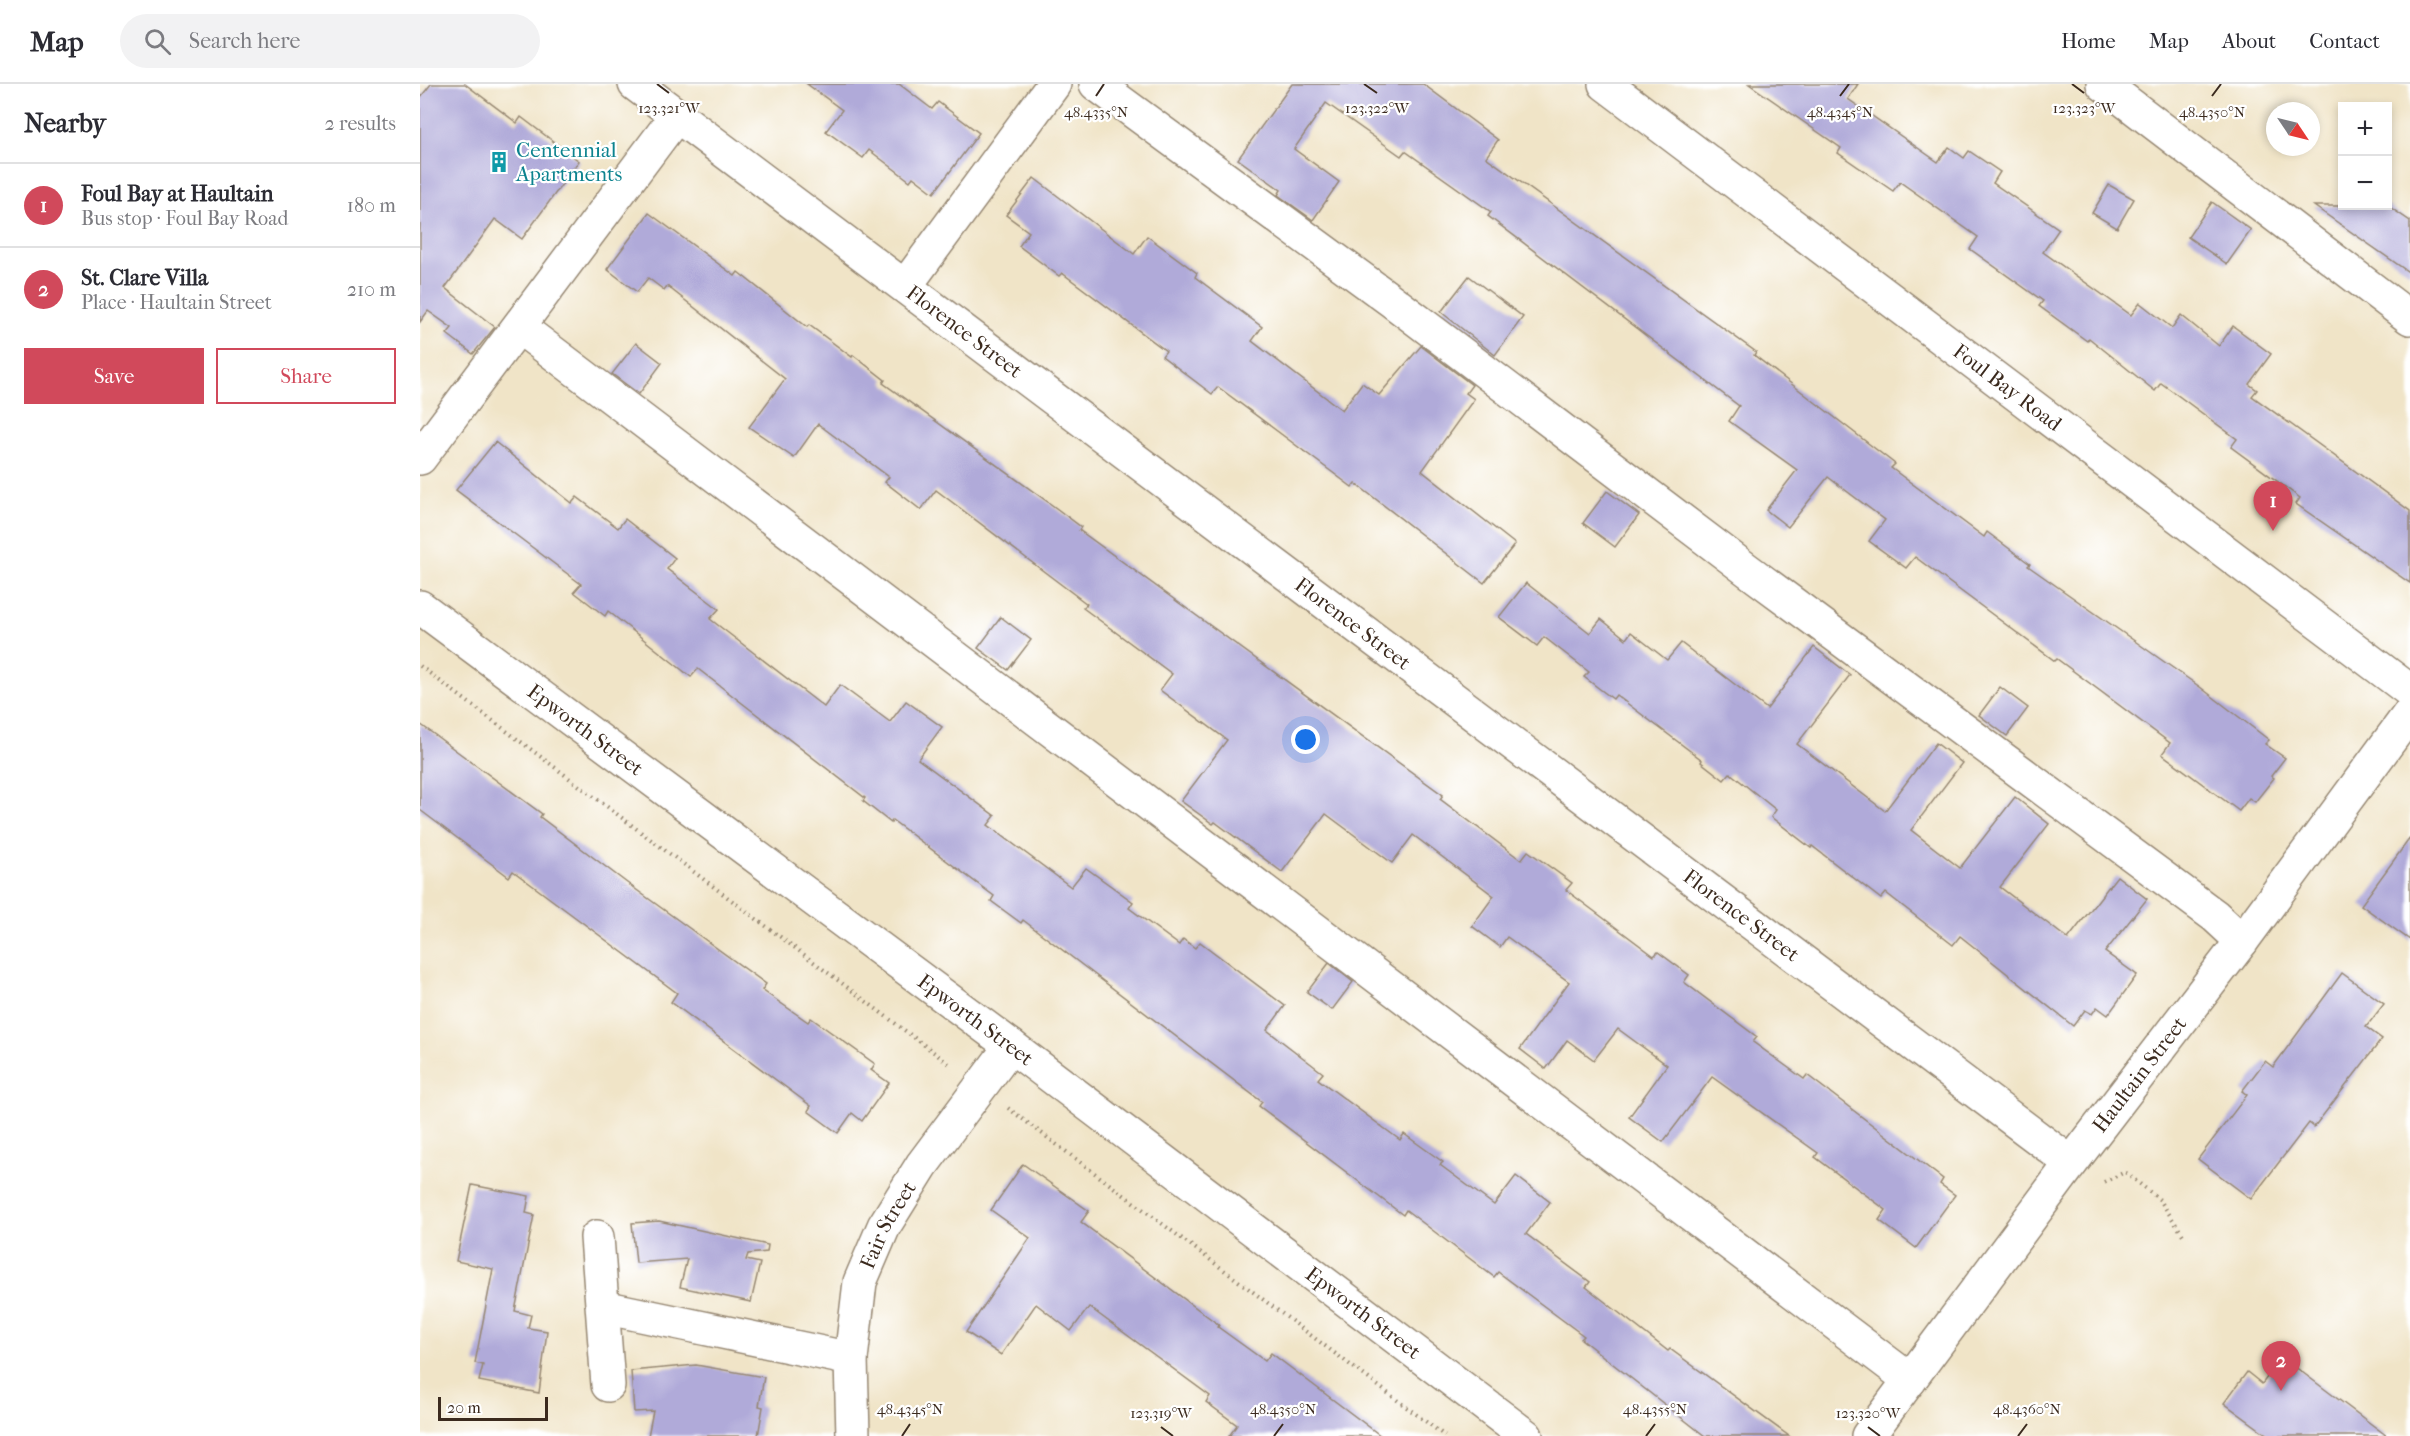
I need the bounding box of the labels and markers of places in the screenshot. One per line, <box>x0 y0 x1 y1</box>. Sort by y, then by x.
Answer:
place label: Centennial Apartments <box>515 138 623 186</box>
building icon: Centennial Apartments <box>487 150 511 174</box>
pin: 1 <box>2254 482 2292 531</box>
pin: 2 <box>2262 1342 2300 1391</box>

